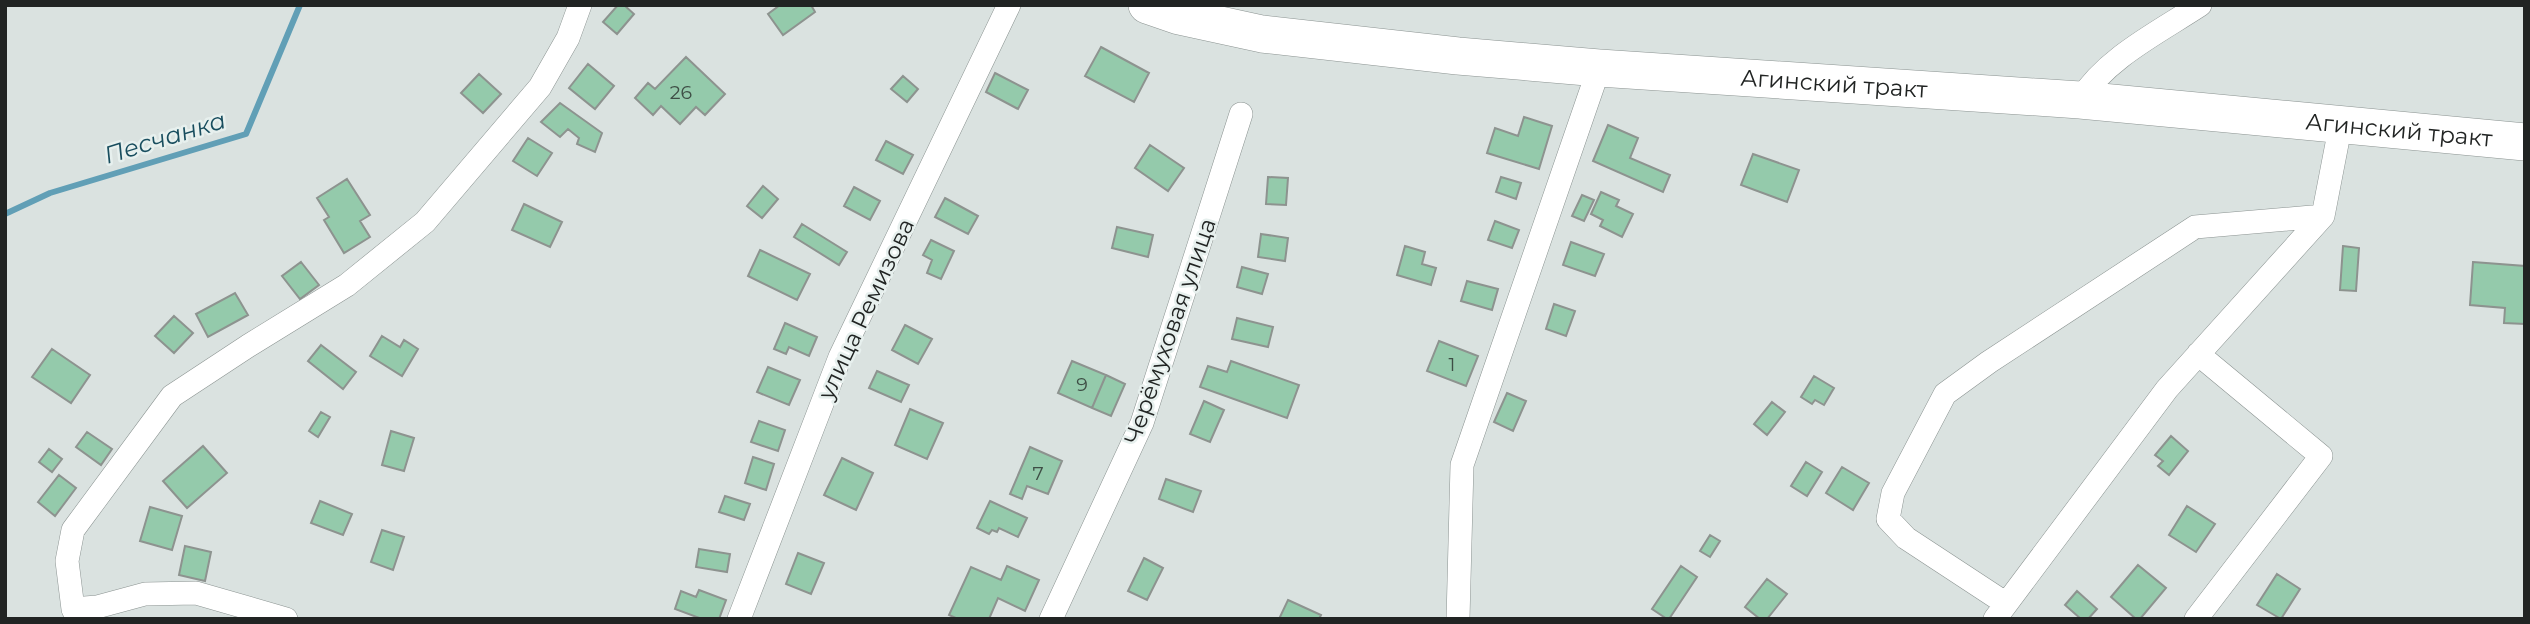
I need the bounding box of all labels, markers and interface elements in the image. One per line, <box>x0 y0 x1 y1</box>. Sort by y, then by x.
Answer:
street label: Агинский тракт <box>1740 63 1929 104</box>
house number: 26 <box>670 81 692 104</box>
water label: Песчанка <box>101 105 229 170</box>
street label: Агинский тракт <box>2304 107 2494 153</box>
street label: улица Ремизова <box>811 214 920 405</box>
street label: Черёмуховая улица <box>1118 215 1222 447</box>
house number: 1 <box>1449 353 1455 376</box>
house number: 9 <box>1076 373 1088 396</box>
house number: 7 <box>1032 462 1044 485</box>

